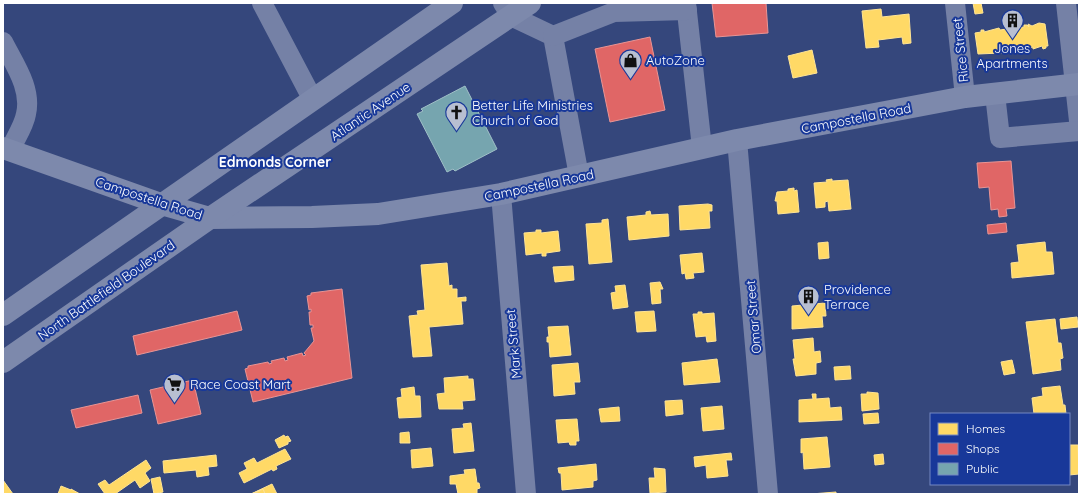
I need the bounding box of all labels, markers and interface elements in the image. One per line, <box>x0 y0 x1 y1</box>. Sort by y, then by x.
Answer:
building icon: Jones Apartments <box>999 7 1025 40</box>
street label: Rice Street <box>949 17 971 83</box>
place label: Jones Apartments <box>976 40 1048 71</box>
shop icon: AutoZone <box>617 47 643 80</box>
place label: AutoZone <box>646 52 705 68</box>
street label: Atlantic Avenue <box>327 78 413 144</box>
place label: Better Life Ministries Church of God <box>472 97 593 128</box>
church icon: Better Life Ministries Church of God <box>444 99 470 132</box>
street label: Campostella Road <box>800 100 912 136</box>
district label: Edmonds Corner <box>219 153 331 171</box>
street label: Campostella Road <box>483 166 595 204</box>
street label: Campostella Road <box>94 173 204 223</box>
street label: North Battlefield Boulevard <box>35 237 177 343</box>
street label: Omar Street <box>742 280 764 354</box>
place label: Providence Terrace <box>824 281 891 312</box>
building icon: Providence Terrace <box>795 283 821 316</box>
street label: Mark Street <box>502 309 524 379</box>
supermarket icon: Race Coast Mart <box>161 371 187 404</box>
place label: Race Coast Mart <box>190 376 291 392</box>
legend <box>930 413 1070 485</box>
text: Homes <box>966 421 1006 436</box>
text: Shops <box>966 441 1000 456</box>
text: Public <box>966 461 999 476</box>

